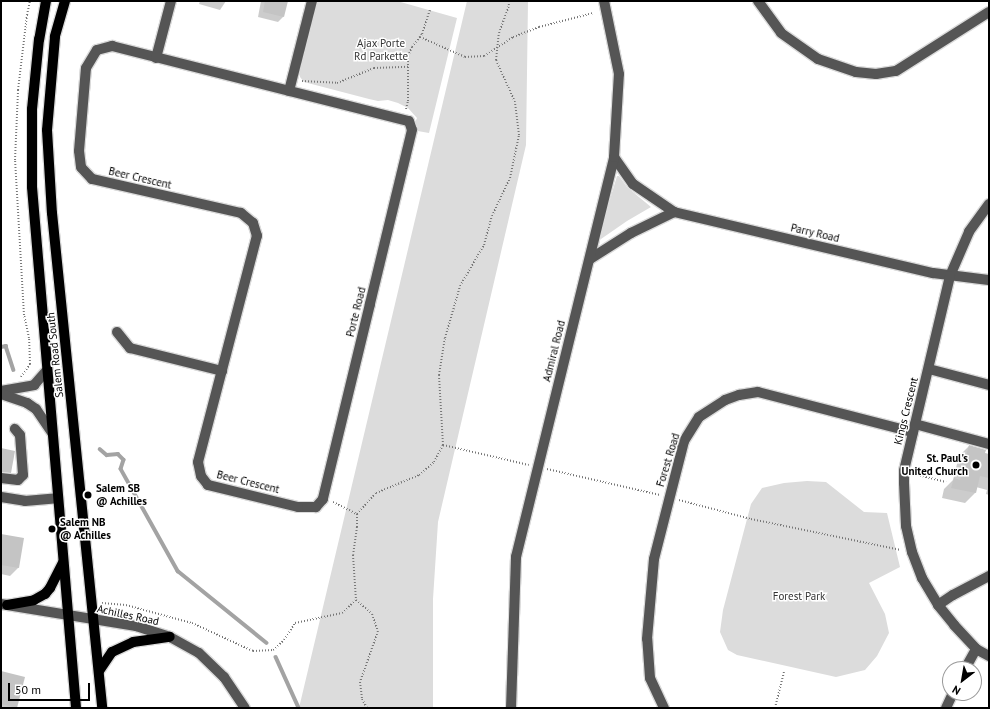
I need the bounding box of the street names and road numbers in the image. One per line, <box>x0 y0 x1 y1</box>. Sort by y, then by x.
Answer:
street label: Beer Crescent <box>107 164 173 192</box>
street label: Parry Road <box>789 221 841 245</box>
street label: Porte Road <box>343 286 369 338</box>
street label: Salem Road South <box>44 312 66 398</box>
street label: Admiral Road <box>540 319 568 383</box>
street label: Kings Crescent <box>891 376 921 446</box>
street label: Forest Road <box>654 432 682 488</box>
street label: Beer Crescent <box>215 468 281 496</box>
street label: Achilles Road <box>96 602 160 628</box>

